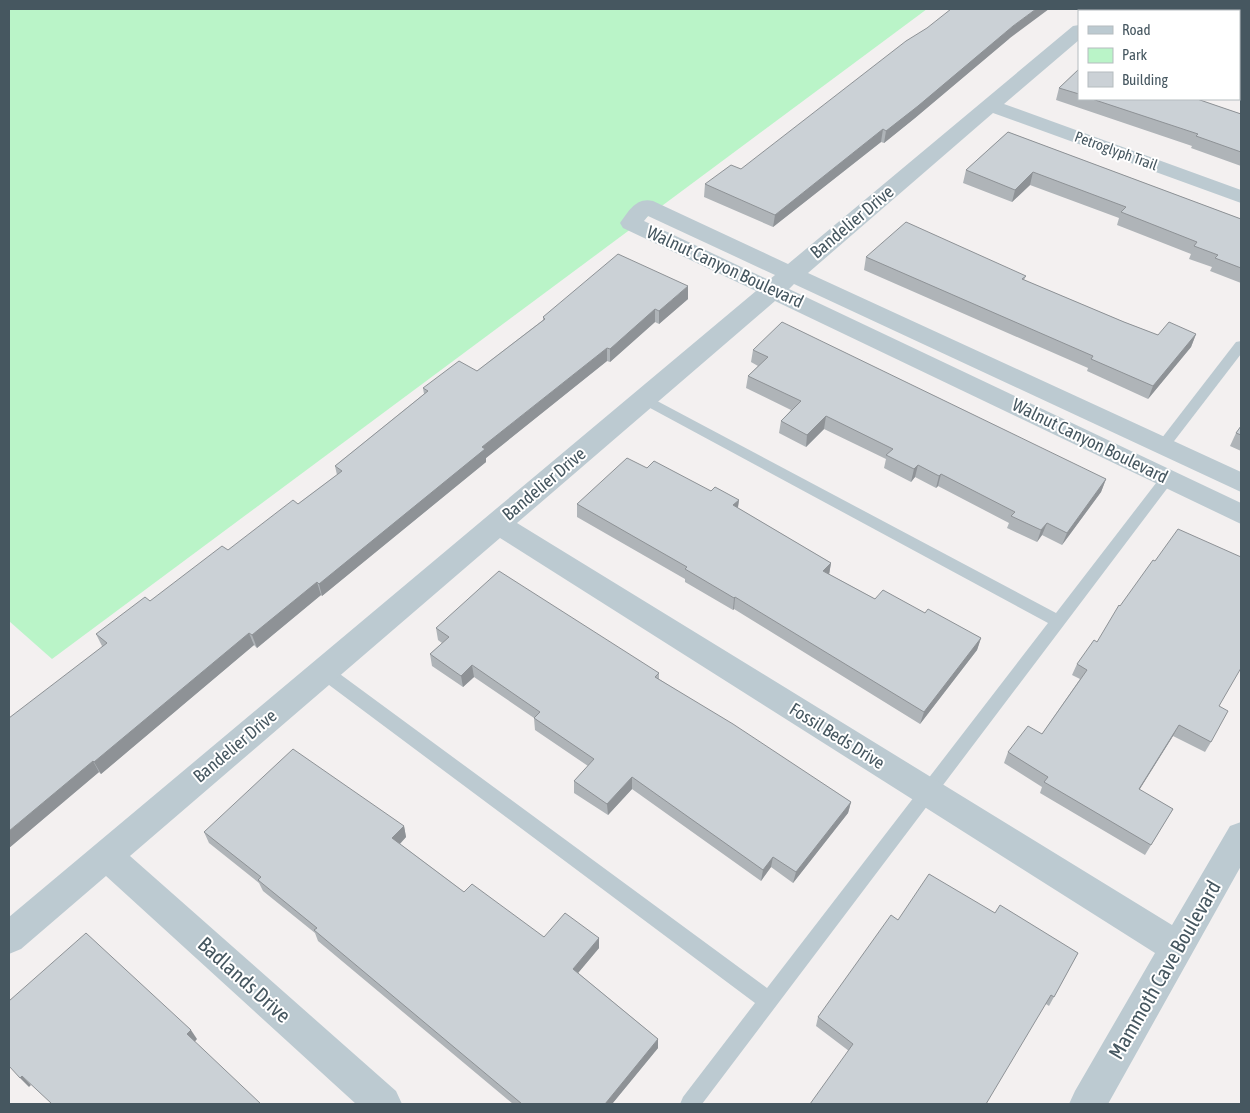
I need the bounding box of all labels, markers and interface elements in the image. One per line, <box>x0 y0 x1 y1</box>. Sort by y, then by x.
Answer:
legend <box>1078 10 1240 100</box>
text: Road <box>1122 21 1151 38</box>
text: Park <box>1122 46 1147 63</box>
text: Building <box>1122 71 1168 88</box>
street label: Petroglyph Trail <box>1072 128 1160 173</box>
street label: Bandelier Drive <box>806 181 898 262</box>
street label: Walnut Canyon Boulevard <box>643 221 807 312</box>
street label: Walnut Canyon Boulevard <box>1009 394 1171 487</box>
street label: Bandelier Drive <box>498 443 590 524</box>
street label: Fossil Beds Drive <box>786 698 889 773</box>
street label: Bandelier Drive <box>189 705 281 786</box>
street label: Mammoth Cave Boulevard <box>1103 876 1225 1063</box>
street label: Badlands Drive <box>193 931 296 1027</box>

